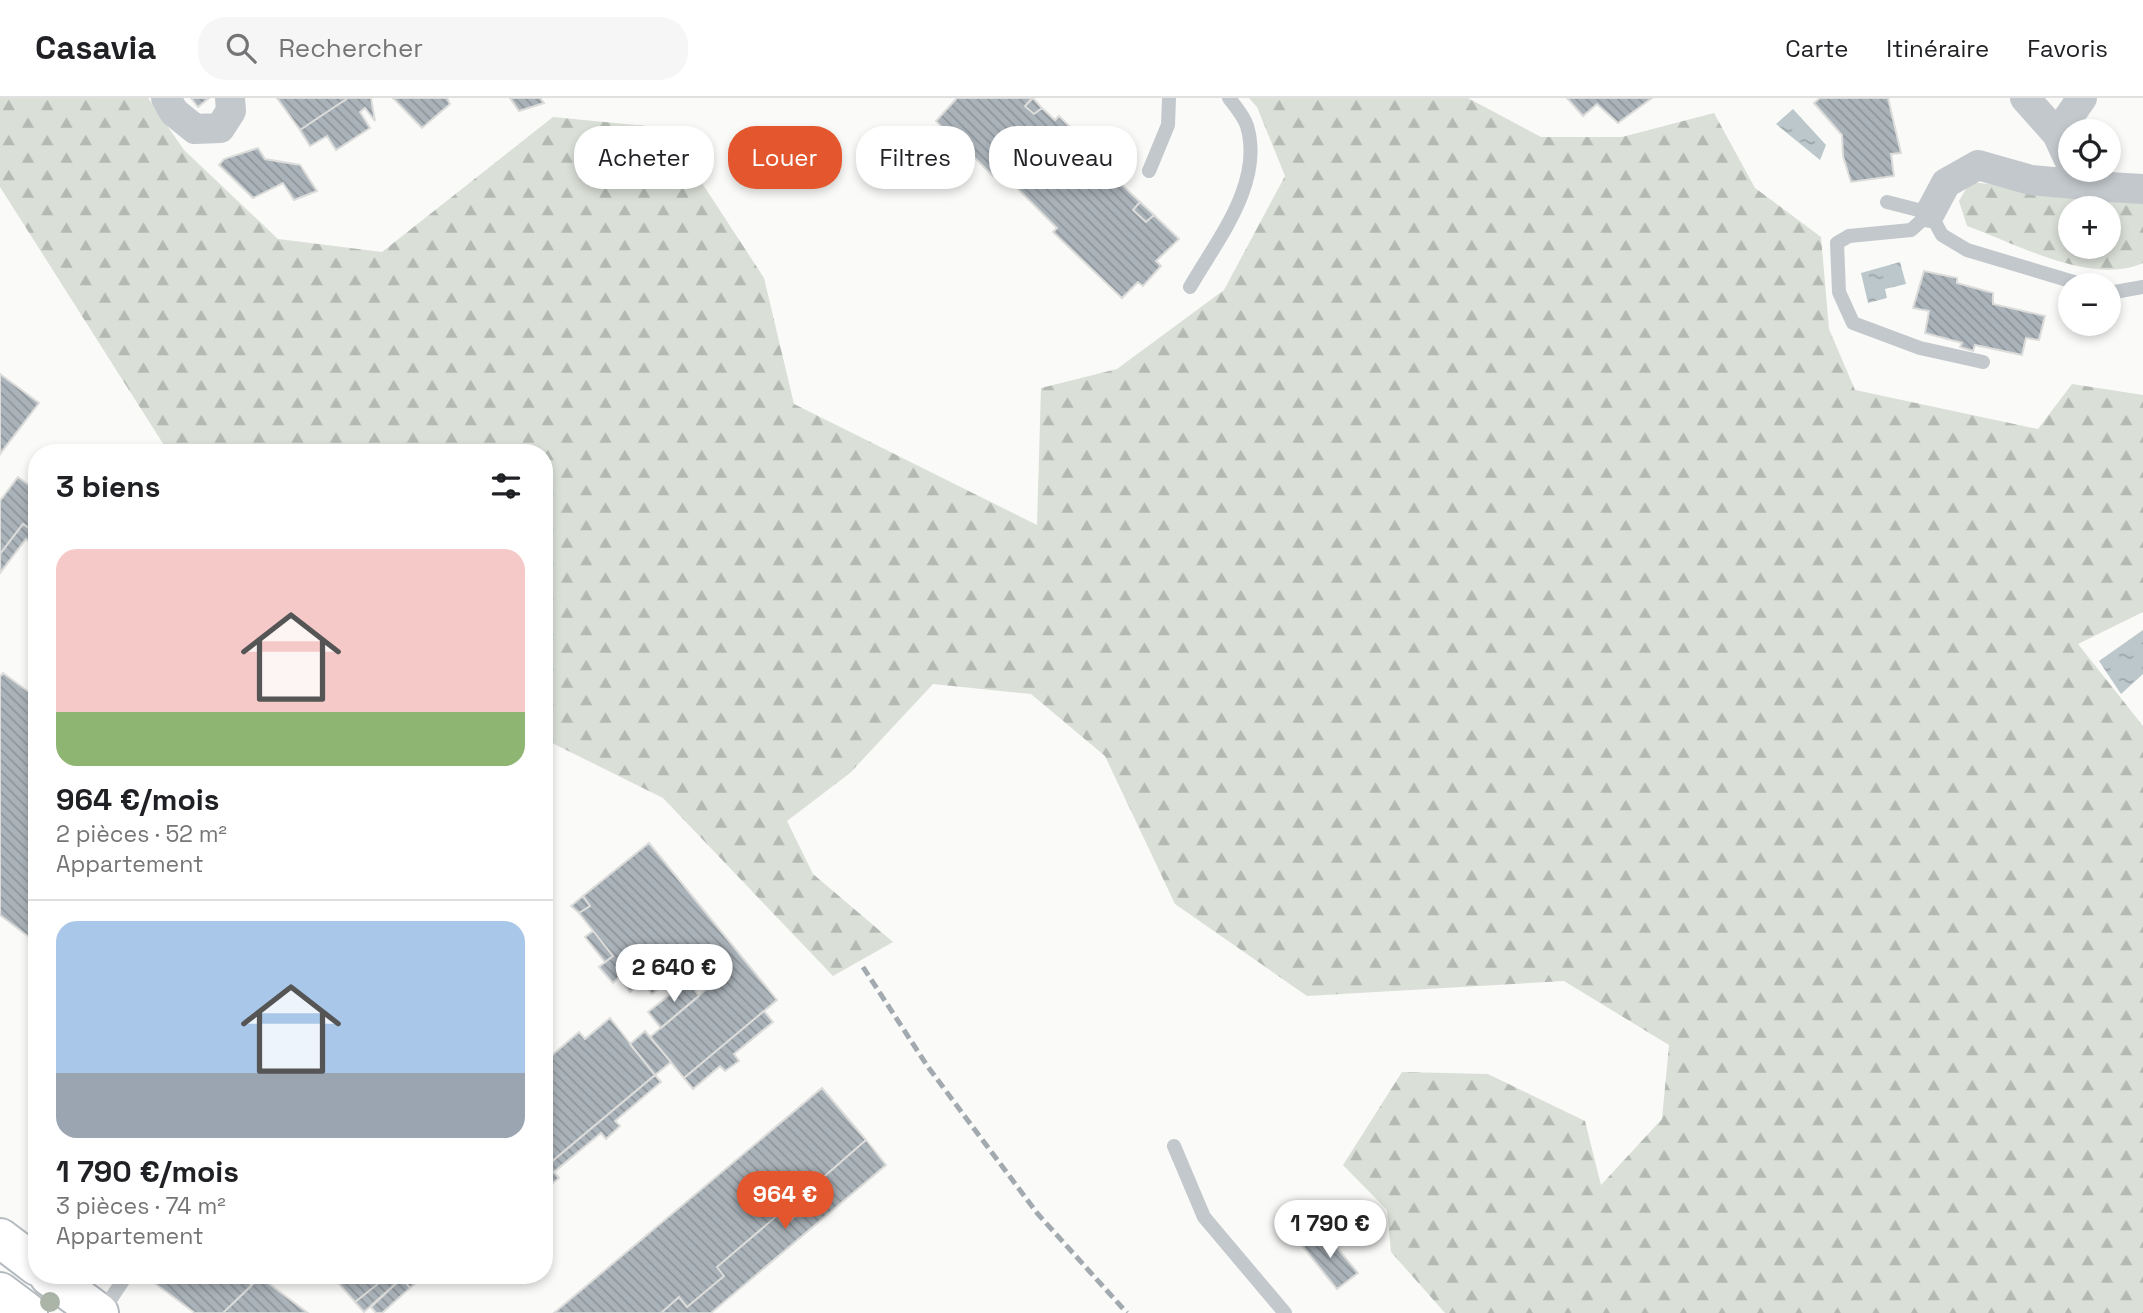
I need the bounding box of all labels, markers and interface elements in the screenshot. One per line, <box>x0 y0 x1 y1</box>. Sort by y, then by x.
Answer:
search box <box>198 17 688 80</box>
text: Casavia <box>35 27 156 69</box>
icon: search <box>222 29 260 67</box>
text: Rechercher <box>278 31 423 65</box>
text: Carte <box>1785 33 1848 64</box>
text: Itinéraire <box>1886 33 1989 64</box>
text: Favoris <box>2027 33 2108 64</box>
map controls <box>2058 119 2121 336</box>
button: locate <box>2058 119 2121 182</box>
chip: Acheter <box>574 126 714 189</box>
chip: Louer <box>728 126 842 189</box>
chip: Filtres <box>856 126 975 189</box>
chip: Nouveau <box>989 126 1137 189</box>
button: + <box>2058 196 2121 259</box>
button: − <box>2058 273 2121 336</box>
text: 3 biens <box>56 467 161 506</box>
icon: filters <box>487 467 525 505</box>
icon: home <box>228 594 354 720</box>
text: 964 €/mois <box>56 780 219 819</box>
text: 2 pièces · 52 m² <box>56 819 227 849</box>
text: Appartement <box>56 849 204 879</box>
pin: 2 640 € <box>609 944 739 1004</box>
text: 2 640 € <box>632 952 716 982</box>
icon: home <box>228 966 354 1092</box>
text: 1 790 €/mois <box>56 1152 239 1191</box>
pin: 964 € <box>736 1172 834 1231</box>
text: 964 € <box>753 1179 817 1209</box>
text: 3 pièces · 74 m² <box>56 1191 226 1221</box>
pin: 1 790 € <box>1265 1200 1395 1260</box>
text: 1 790 € <box>1290 1208 1370 1238</box>
text: Appartement <box>56 1221 204 1251</box>

